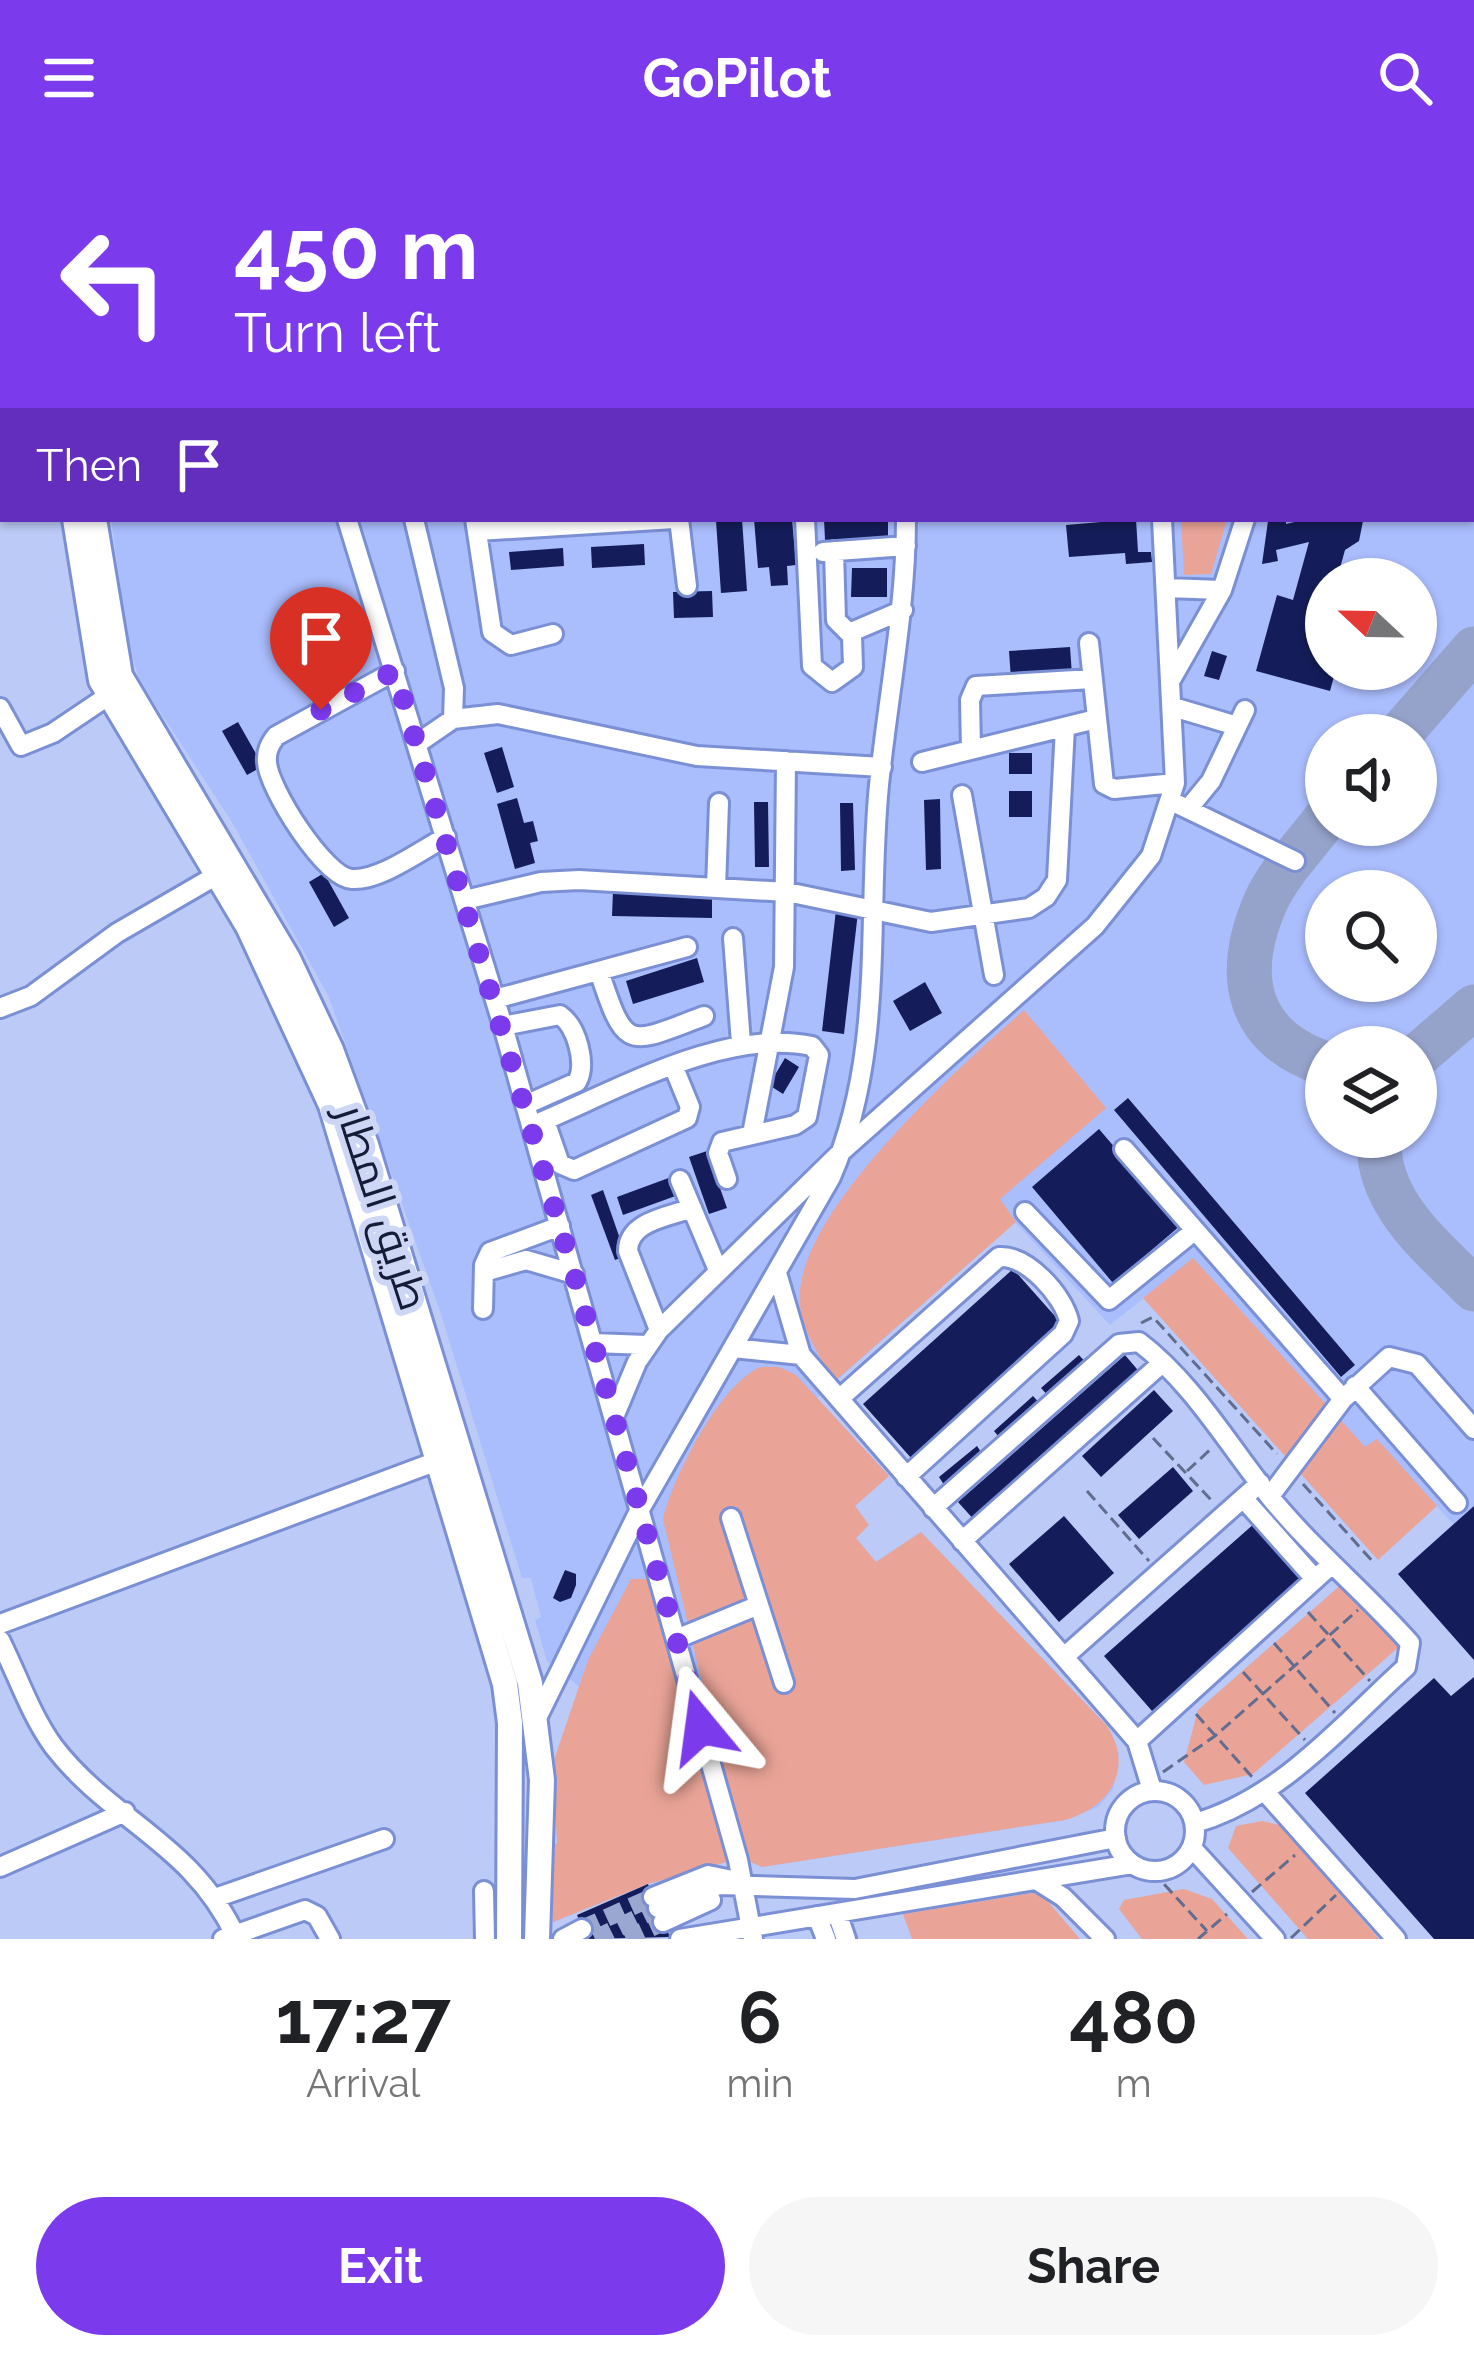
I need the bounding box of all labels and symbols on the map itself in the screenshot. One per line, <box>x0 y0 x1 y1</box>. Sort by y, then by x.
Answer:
north arrow <box>1305 558 1437 690</box>
pin <box>270 587 372 710</box>
street label: طريق المطار <box>325 1096 439 1316</box>
position arrow <box>638 1664 764 1790</box>

